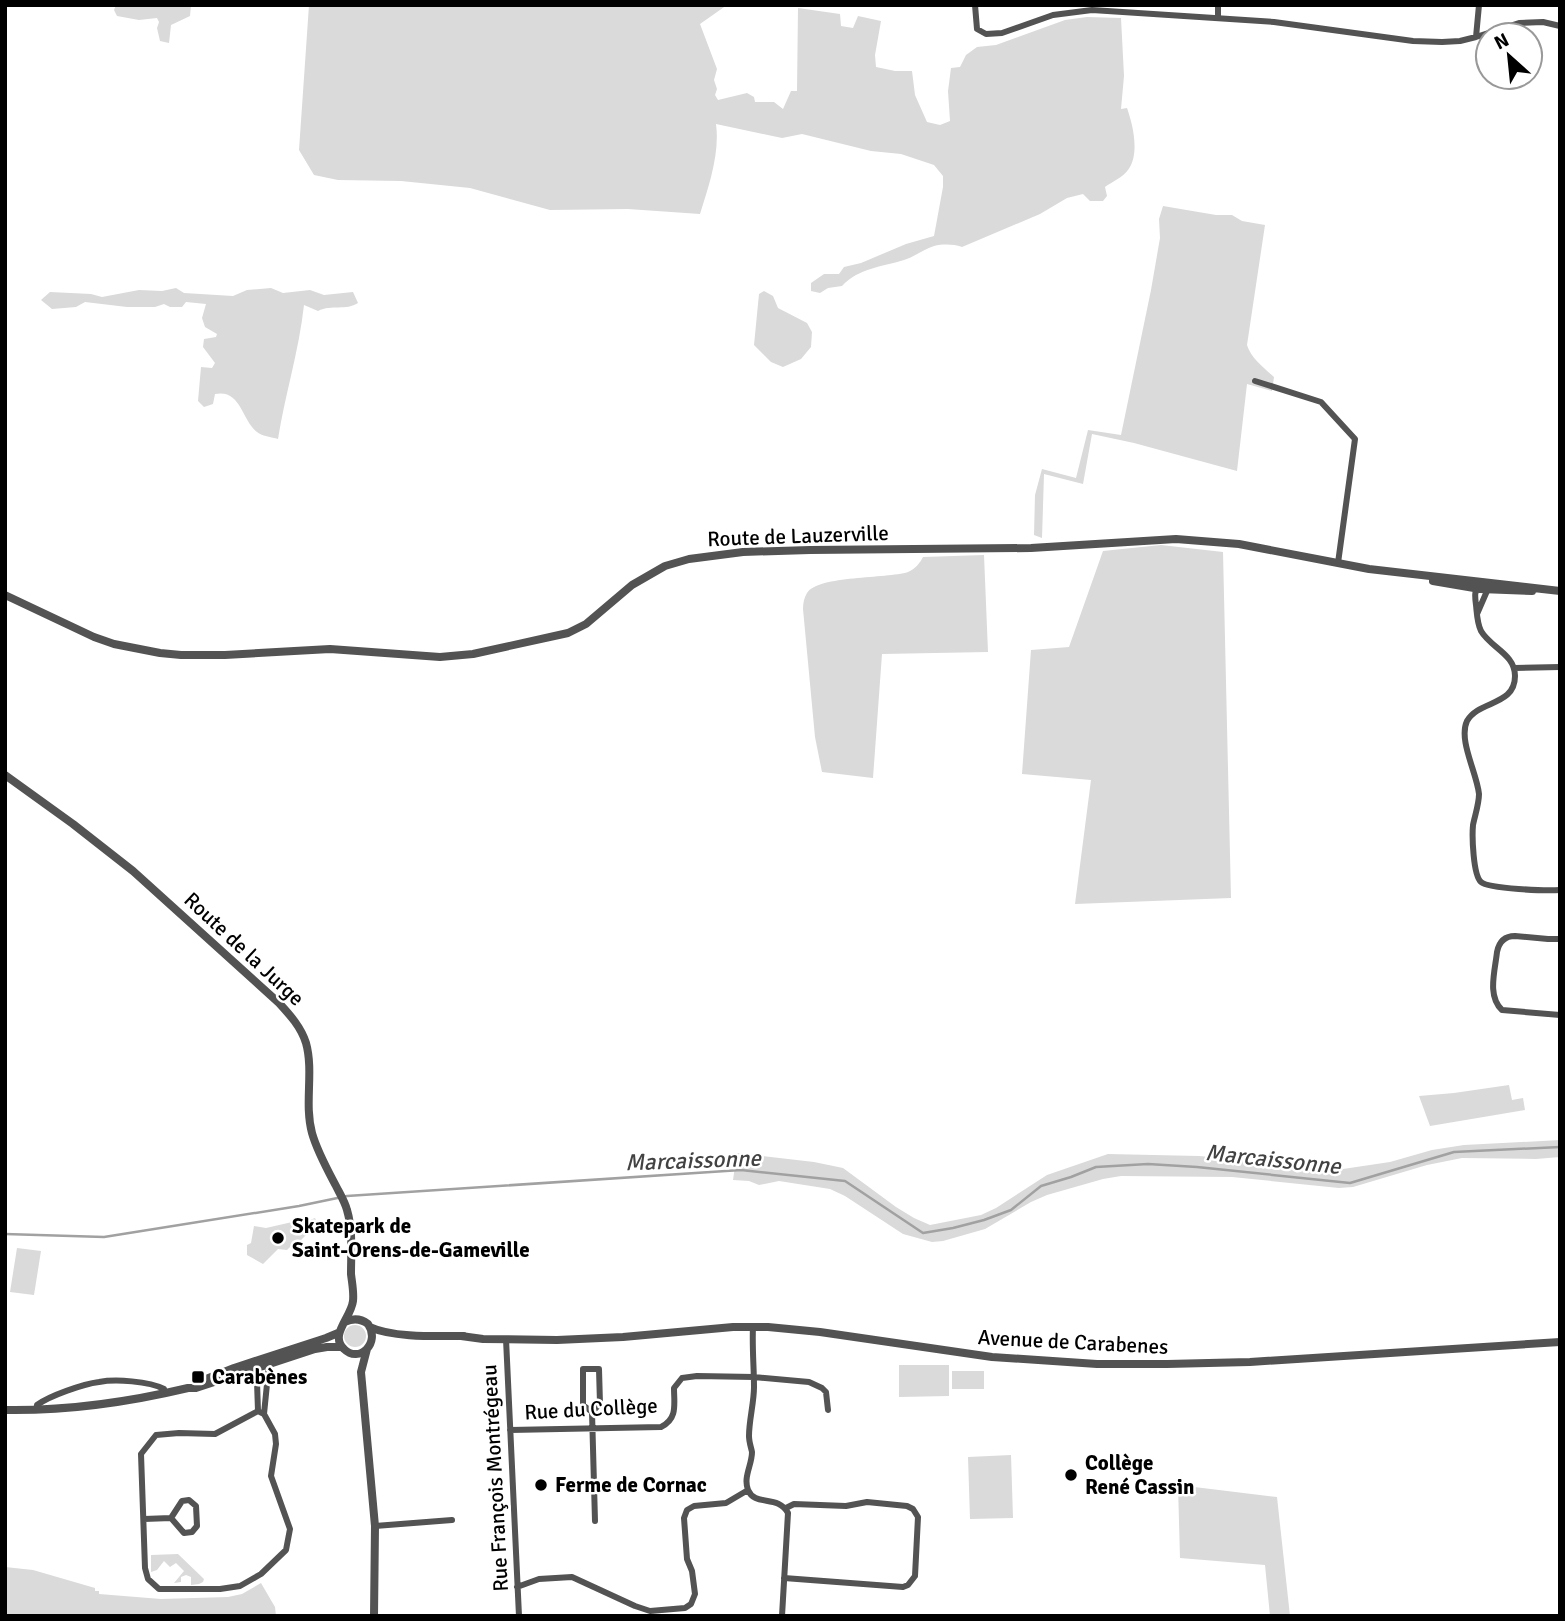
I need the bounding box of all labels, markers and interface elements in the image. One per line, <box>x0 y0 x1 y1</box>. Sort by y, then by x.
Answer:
north arrow <box>1474 21 1544 91</box>
text: N <box>1490 28 1513 55</box>
street label: Route de Lauzerville <box>707 520 889 552</box>
street label: Route de la Jurge <box>179 887 309 1011</box>
water label: Marcaissonne <box>1204 1138 1343 1181</box>
water label: Marcaissonne <box>625 1144 763 1177</box>
place label: Skatepark de Saint-Orens-de-Gameville <box>292 1213 530 1263</box>
marker: Skatepark de Saint-Orens-de-Gameville <box>270 1230 286 1246</box>
street label: Avenue de Carabenes <box>977 1324 1169 1360</box>
place label: Carabènes <box>212 1364 307 1390</box>
street label: Rue François Montrégeau <box>476 1364 514 1592</box>
marker: Carabènes <box>190 1369 206 1385</box>
street label: Rue du Collège <box>524 1393 658 1425</box>
place label: Collège René Cassin <box>1085 1450 1195 1500</box>
marker: Collège René Cassin <box>1063 1467 1079 1483</box>
place label: Ferme de Cornac <box>555 1472 707 1498</box>
marker: Ferme de Cornac <box>533 1477 549 1493</box>

